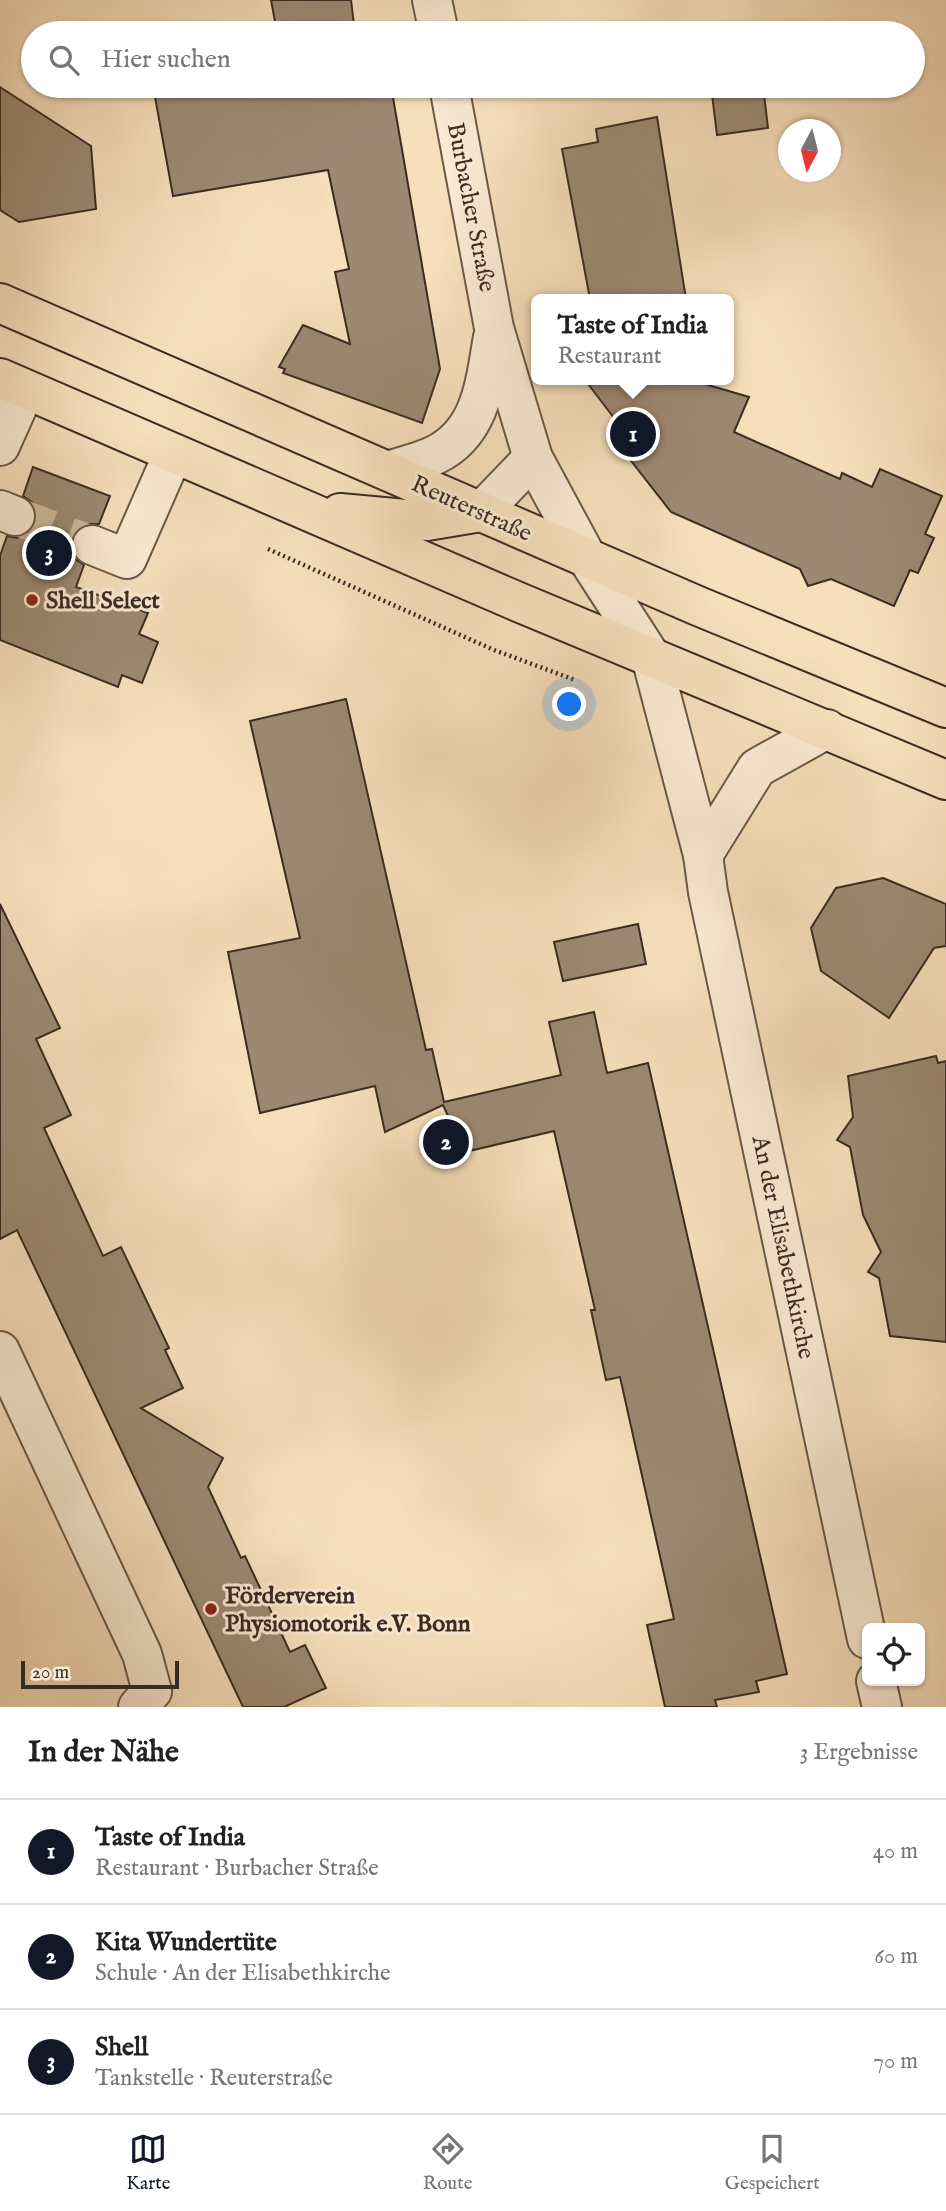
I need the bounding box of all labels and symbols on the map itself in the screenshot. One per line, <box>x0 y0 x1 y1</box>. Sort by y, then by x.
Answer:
north arrow <box>778 119 841 182</box>
street label: Burbacher Straße <box>439 120 502 294</box>
pin: 1 <box>610 408 656 460</box>
street label: Reuterstraße <box>406 469 537 550</box>
pin: 3 <box>26 527 72 579</box>
place label: Shell Select <box>46 586 161 617</box>
marker: Shell Select <box>24 592 40 608</box>
your location <box>552 687 586 721</box>
pin: 2 <box>423 1116 469 1168</box>
street label: An der Elisabethkirche <box>744 1132 821 1362</box>
place label: Förderverein Physiomotorik e.V. Bonn <box>225 1581 471 1640</box>
marker: Förderverein Physiomotorik e.V. Bonn <box>203 1601 219 1617</box>
scale bar <box>21 1658 178 1690</box>

